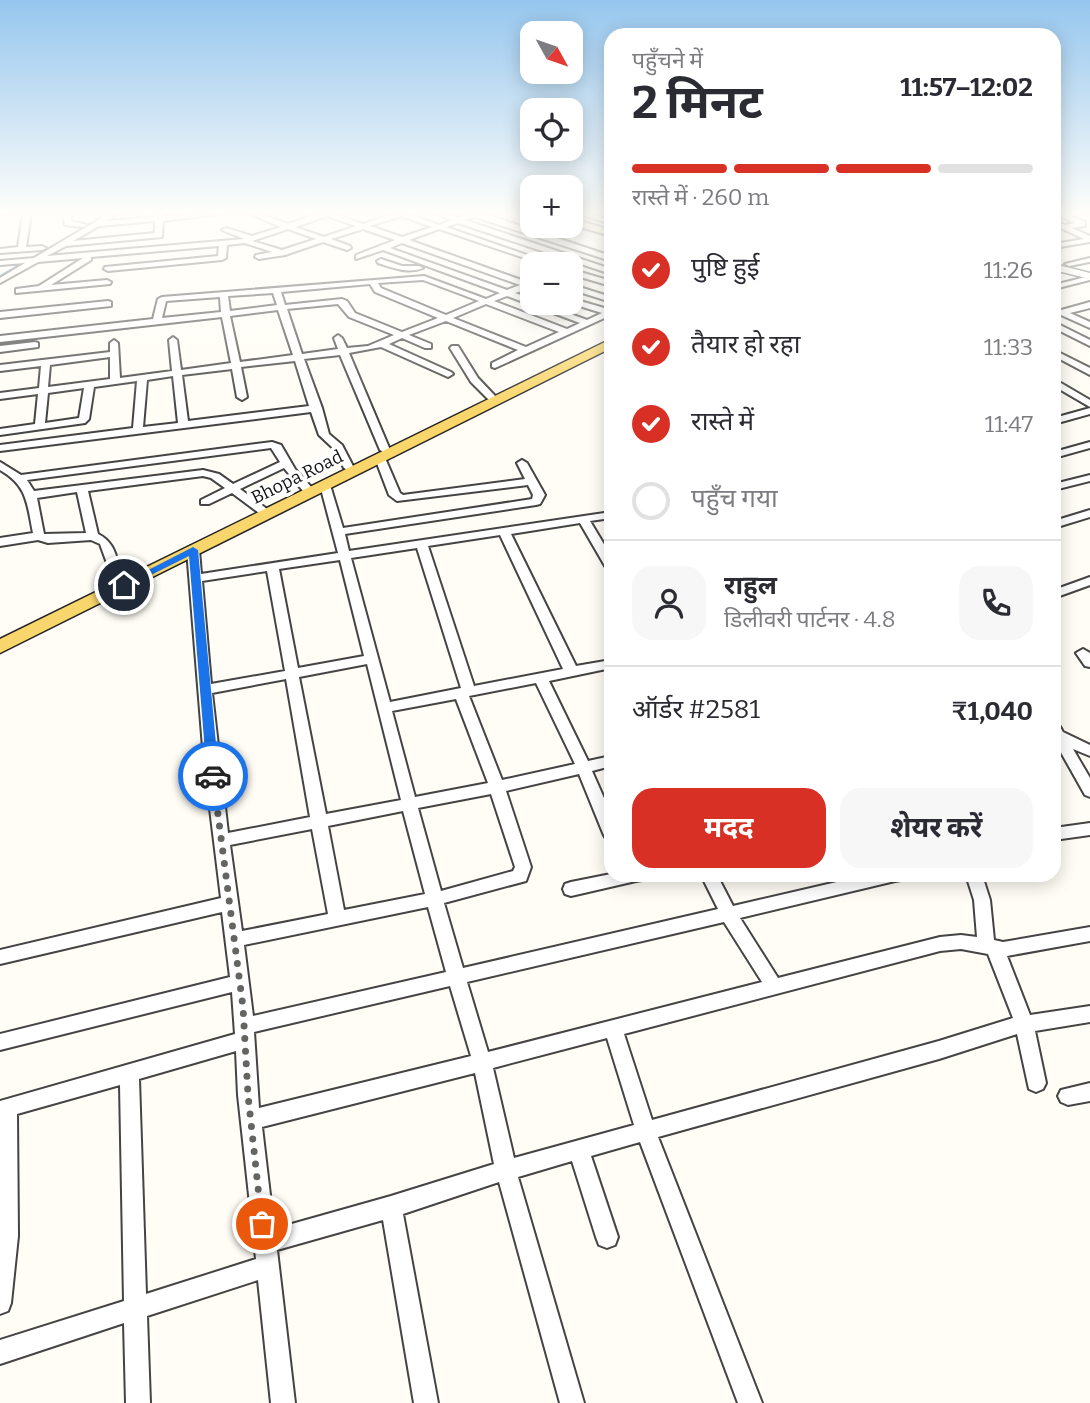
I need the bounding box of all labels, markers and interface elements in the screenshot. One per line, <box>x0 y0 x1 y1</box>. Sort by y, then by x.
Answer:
north arrow <box>520 21 583 84</box>
map controls <box>520 21 583 315</box>
text: पहुँचने में <box>632 46 703 74</box>
text: 11:57–12:02 <box>900 72 1033 103</box>
text: 2 मिनट <box>632 75 763 130</box>
button: locate <box>520 98 583 161</box>
button: + <box>520 175 583 238</box>
text: रास्ते में · 260 m <box>632 183 769 211</box>
icon: check <box>632 251 670 289</box>
button: − <box>520 252 583 315</box>
text: पुष्टि हुई <box>691 252 759 283</box>
text: 11:26 <box>983 256 1033 284</box>
icon: check <box>632 328 670 366</box>
text: तैयार हो रहा <box>691 329 800 360</box>
text: 11:33 <box>984 333 1033 361</box>
icon: check <box>632 405 670 443</box>
text: रास्ते में <box>691 406 754 437</box>
text: 11:47 <box>985 410 1033 438</box>
street label: Bhopa Road <box>247 445 347 509</box>
text: पहुँच गया <box>691 483 778 514</box>
pin <box>94 555 154 615</box>
icon: home <box>105 566 143 604</box>
button: person <box>632 566 706 640</box>
button: phone <box>959 566 1033 640</box>
text: राहुल <box>724 570 777 601</box>
text: डिलीवरी पार्टनर · 4.8 <box>724 605 896 633</box>
text: ऑर्डर #2581 <box>632 694 760 725</box>
text: ₹1,040 <box>951 696 1033 727</box>
courier <box>178 741 248 811</box>
icon: car <box>194 757 232 795</box>
button: मदद <box>632 788 826 868</box>
button: शेयर करें <box>840 788 1033 868</box>
pin <box>232 1194 292 1254</box>
icon: bag <box>243 1205 281 1243</box>

